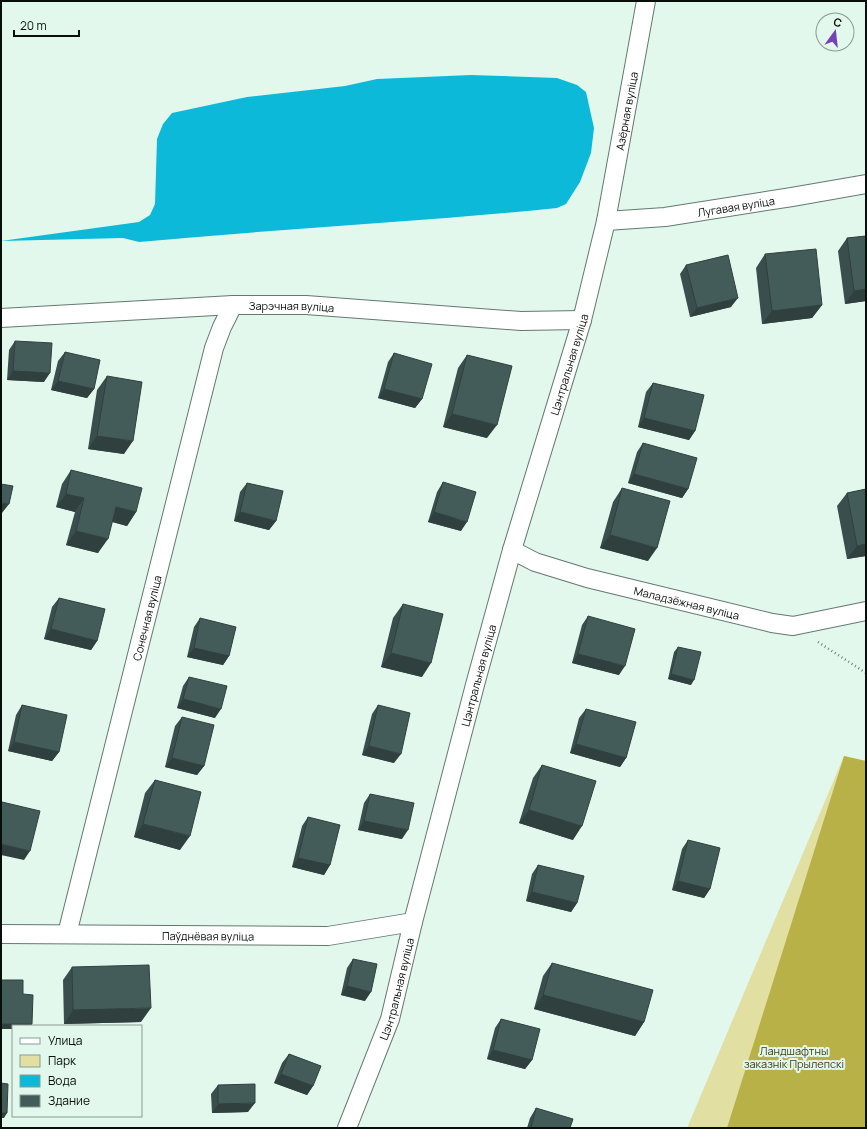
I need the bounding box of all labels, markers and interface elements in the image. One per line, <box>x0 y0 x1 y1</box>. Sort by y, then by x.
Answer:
scale bar <box>14 12 79 38</box>
north arrow <box>815 12 855 52</box>
text: С <box>832 14 844 30</box>
text: 20 m <box>20 17 47 34</box>
street label: Азёрная вуліца <box>612 70 641 151</box>
street label: Лугавая вуліца <box>696 192 776 219</box>
street label: Зарэчная вуліца <box>249 298 335 315</box>
street label: Цэнтральная вуліца <box>546 312 591 417</box>
street label: Сонечная вуліца <box>128 573 164 662</box>
street label: Маладзёжная вуліца <box>632 582 741 622</box>
street label: Цэнтральная вуліца <box>457 623 499 728</box>
street label: Паўднёвая вуліца <box>162 927 254 943</box>
street label: Цэнтральная вуліца <box>375 936 417 1042</box>
legend <box>12 1025 142 1117</box>
text: Улица <box>48 1032 82 1049</box>
park label: Ландшафтны заказнік Прылепскі <box>744 1043 844 1071</box>
text: Парк <box>48 1052 77 1069</box>
text: Вода <box>48 1072 76 1089</box>
text: Здание <box>48 1092 90 1109</box>

